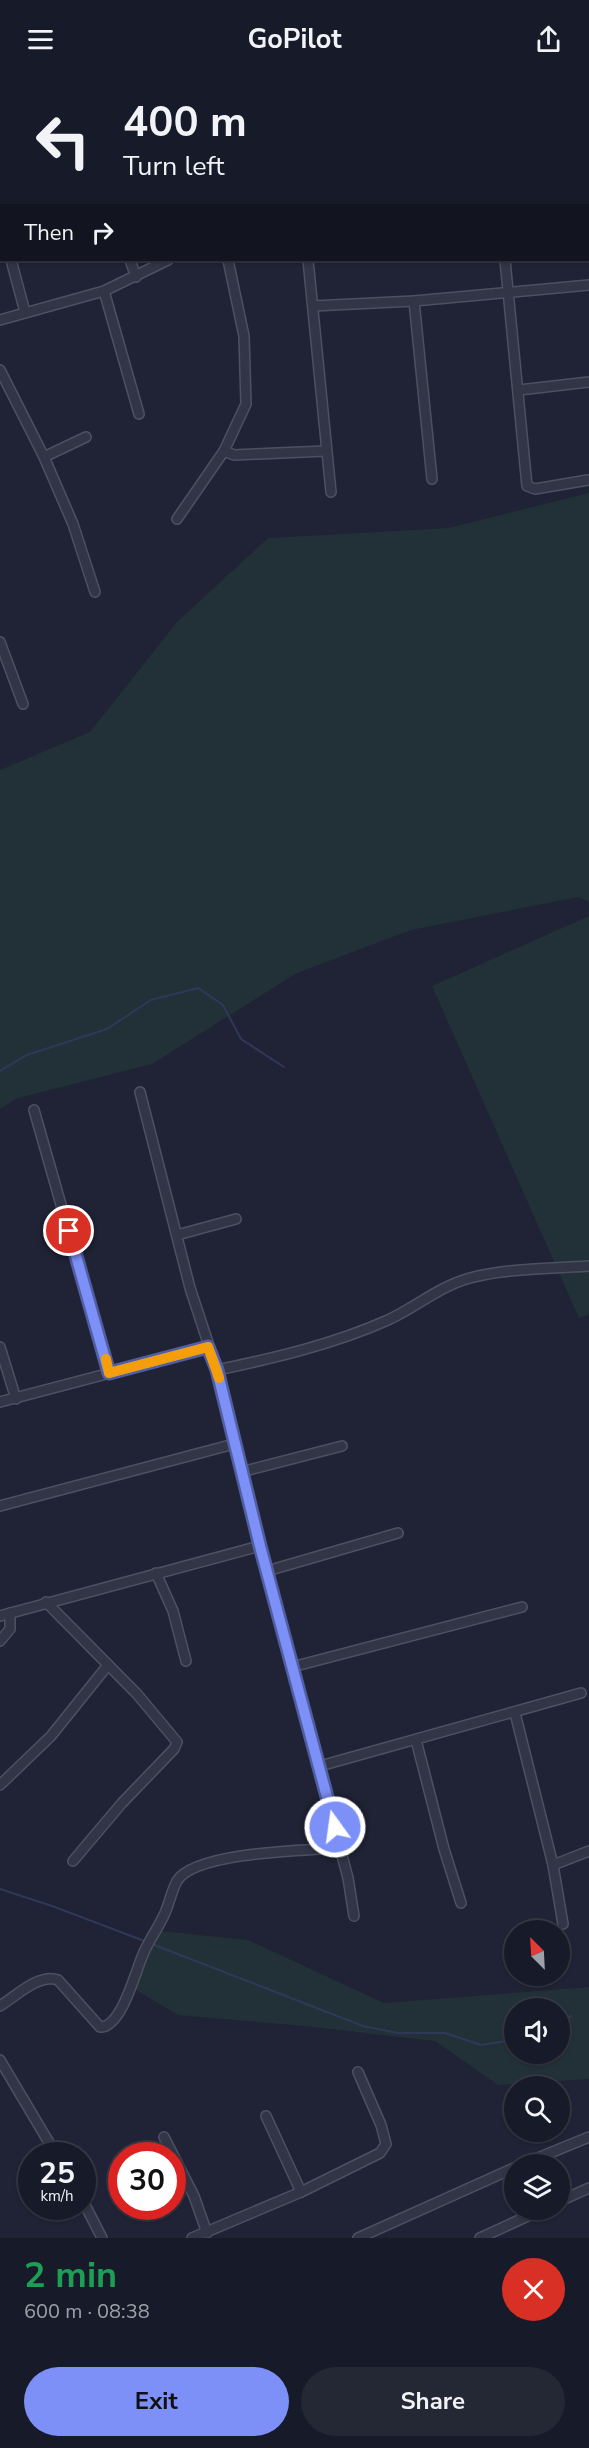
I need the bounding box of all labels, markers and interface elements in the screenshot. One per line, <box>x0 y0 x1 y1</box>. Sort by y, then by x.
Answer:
text: GoPilot <box>247 21 342 58</box>
icon: menu <box>24 23 57 56</box>
icon: share <box>532 23 565 56</box>
text: 400 m <box>123 94 247 151</box>
icon: left <box>24 102 102 180</box>
text: Turn left <box>123 148 224 185</box>
icon: right <box>86 216 119 249</box>
text: Then <box>24 218 74 248</box>
pin <box>43 1205 94 1256</box>
icon: arrive <box>52 1214 85 1247</box>
position arrow <box>303 1795 367 1859</box>
north arrow <box>504 1920 570 1986</box>
map controls <box>504 1920 570 2220</box>
button: sound <box>504 1998 570 2064</box>
button: search <box>504 2076 570 2142</box>
speed limit sign: 30 <box>108 2142 186 2220</box>
text: 25 <box>39 2153 75 2194</box>
button: layers <box>504 2154 570 2220</box>
text: km/h <box>40 2186 74 2206</box>
text: 2 min <box>24 2251 117 2300</box>
button: close <box>502 2258 565 2321</box>
text: 600 m · 08:38 <box>24 2298 150 2325</box>
button: Exit <box>24 2367 289 2436</box>
button: Share <box>301 2367 565 2436</box>

